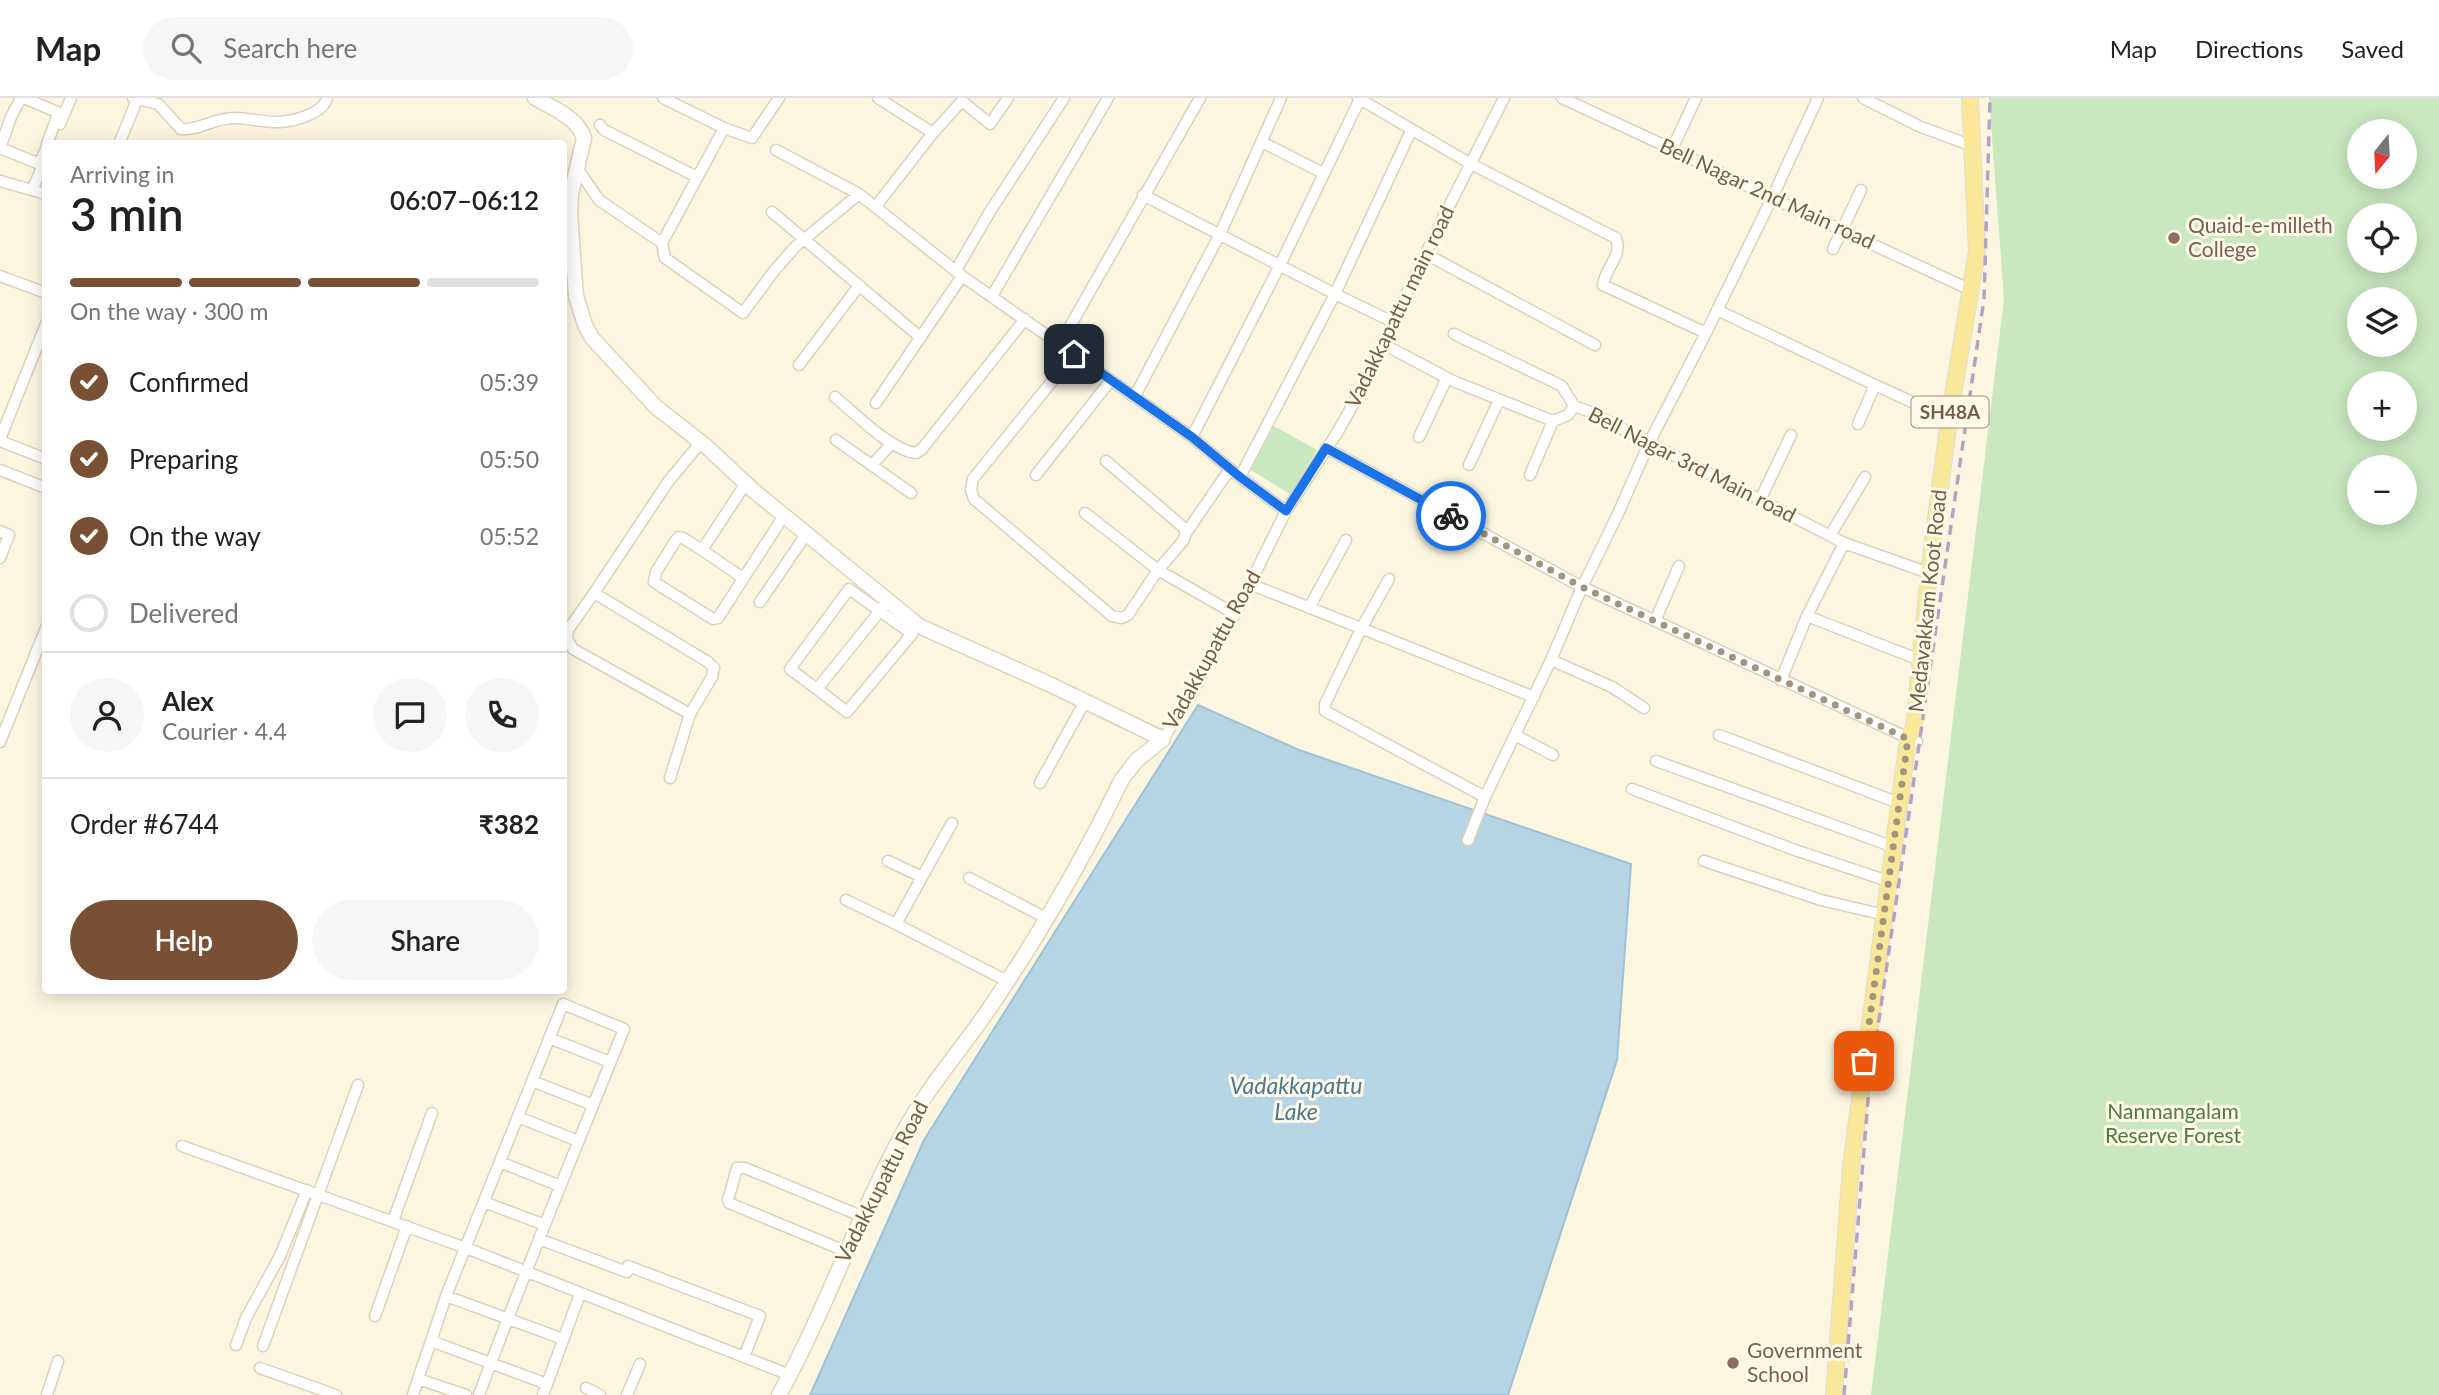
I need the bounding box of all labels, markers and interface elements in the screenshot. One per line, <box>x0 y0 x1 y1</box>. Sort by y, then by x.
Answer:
search box <box>143 17 633 80</box>
text: Map <box>35 28 101 68</box>
icon: search <box>167 29 205 67</box>
text: Search here <box>223 32 357 64</box>
text: Map <box>2110 34 2157 63</box>
text: Directions <box>2195 34 2303 63</box>
text: Saved <box>2341 34 2404 63</box>
north arrow <box>2347 119 2417 189</box>
map controls <box>2347 119 2417 525</box>
street label: Bell Nagar 2nd Main road <box>1656 132 1879 253</box>
text: Arriving in <box>70 160 174 188</box>
text: 06:07–06:12 <box>390 184 539 216</box>
text: 3 min <box>70 186 184 241</box>
street label: Vadakkapattu main road <box>1339 201 1458 411</box>
button: locate <box>2347 203 2417 273</box>
place label: Quaid-e-milleth College <box>2188 212 2333 261</box>
marker: Quaid-e-milleth College <box>2166 230 2182 246</box>
button: layers <box>2347 287 2417 357</box>
text: On the way · 300 m <box>70 297 269 325</box>
pin <box>1044 324 1104 384</box>
icon: home <box>1055 335 1093 373</box>
icon: check <box>70 363 108 401</box>
text: Confirmed <box>129 366 249 398</box>
text: 05:39 <box>480 368 539 396</box>
button: + <box>2347 371 2417 441</box>
road number: SH48A <box>1912 396 1988 428</box>
street label: Bell Nagar 3rd Main road <box>1585 400 1801 527</box>
icon: check <box>70 440 108 478</box>
text: Preparing <box>129 443 238 475</box>
text: 05:50 <box>480 445 539 473</box>
button: − <box>2347 455 2417 525</box>
courier <box>1416 481 1486 551</box>
street label: Medavakkam Koot Road <box>1902 488 1951 714</box>
icon: bike <box>1432 497 1470 535</box>
icon: check <box>70 517 108 555</box>
text: On the way <box>129 520 261 552</box>
text: 05:52 <box>480 522 539 550</box>
street label: Vadakkupattu Road <box>1157 565 1265 733</box>
text: Delivered <box>129 597 239 629</box>
button: person <box>70 678 144 752</box>
button: chat <box>373 678 447 752</box>
button: phone <box>465 678 539 752</box>
text: Alex <box>162 685 214 717</box>
text: Courier · 4.4 <box>162 717 287 745</box>
text: Order #6744 <box>70 808 219 840</box>
text: ₹382 <box>479 808 539 840</box>
button: Help <box>70 900 298 980</box>
button: Share <box>312 900 539 980</box>
pin <box>1834 1031 1894 1091</box>
icon: bag <box>1845 1042 1883 1080</box>
water label: Vadakkapattu Lake <box>1230 1071 1362 1125</box>
street label: Vadakkupattu Road <box>829 1096 932 1266</box>
park label: Nanmangalam Reserve Forest <box>2105 1098 2242 1147</box>
place label: Government School <box>1747 1337 1863 1386</box>
marker: Government School <box>1725 1355 1741 1371</box>

